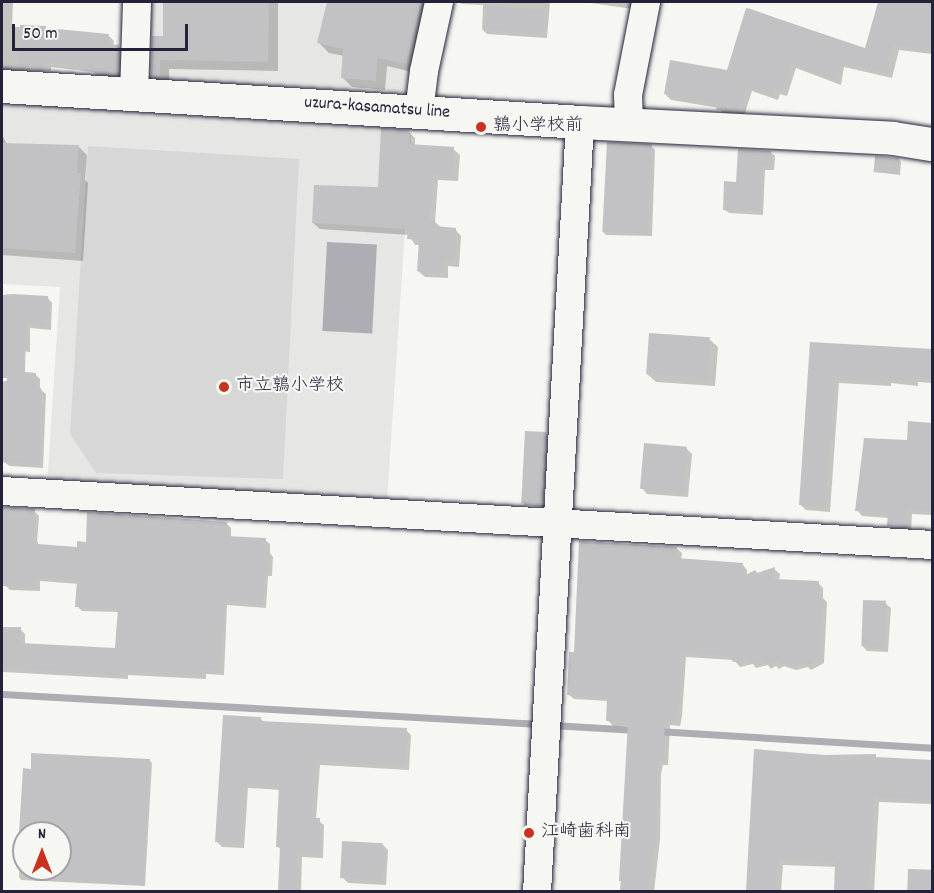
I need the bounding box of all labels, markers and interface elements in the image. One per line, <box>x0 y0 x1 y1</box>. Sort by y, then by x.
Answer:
scale bar <box>15 12 190 50</box>
text: 50 m <box>23 22 58 47</box>
street label: uzura-kasamatsu line <box>303 93 451 125</box>
place label: 鶉小学校前 <box>493 116 583 138</box>
marker: 鶉小学校前 <box>474 120 488 134</box>
place label: 市立鶉小学校 <box>236 376 344 398</box>
marker: 市立鶉小学校 <box>217 380 231 394</box>
north arrow <box>12 821 72 881</box>
place label: 江崎歯科南 <box>541 822 631 844</box>
text: N <box>38 823 46 846</box>
marker: 江崎歯科南 <box>522 826 536 840</box>

